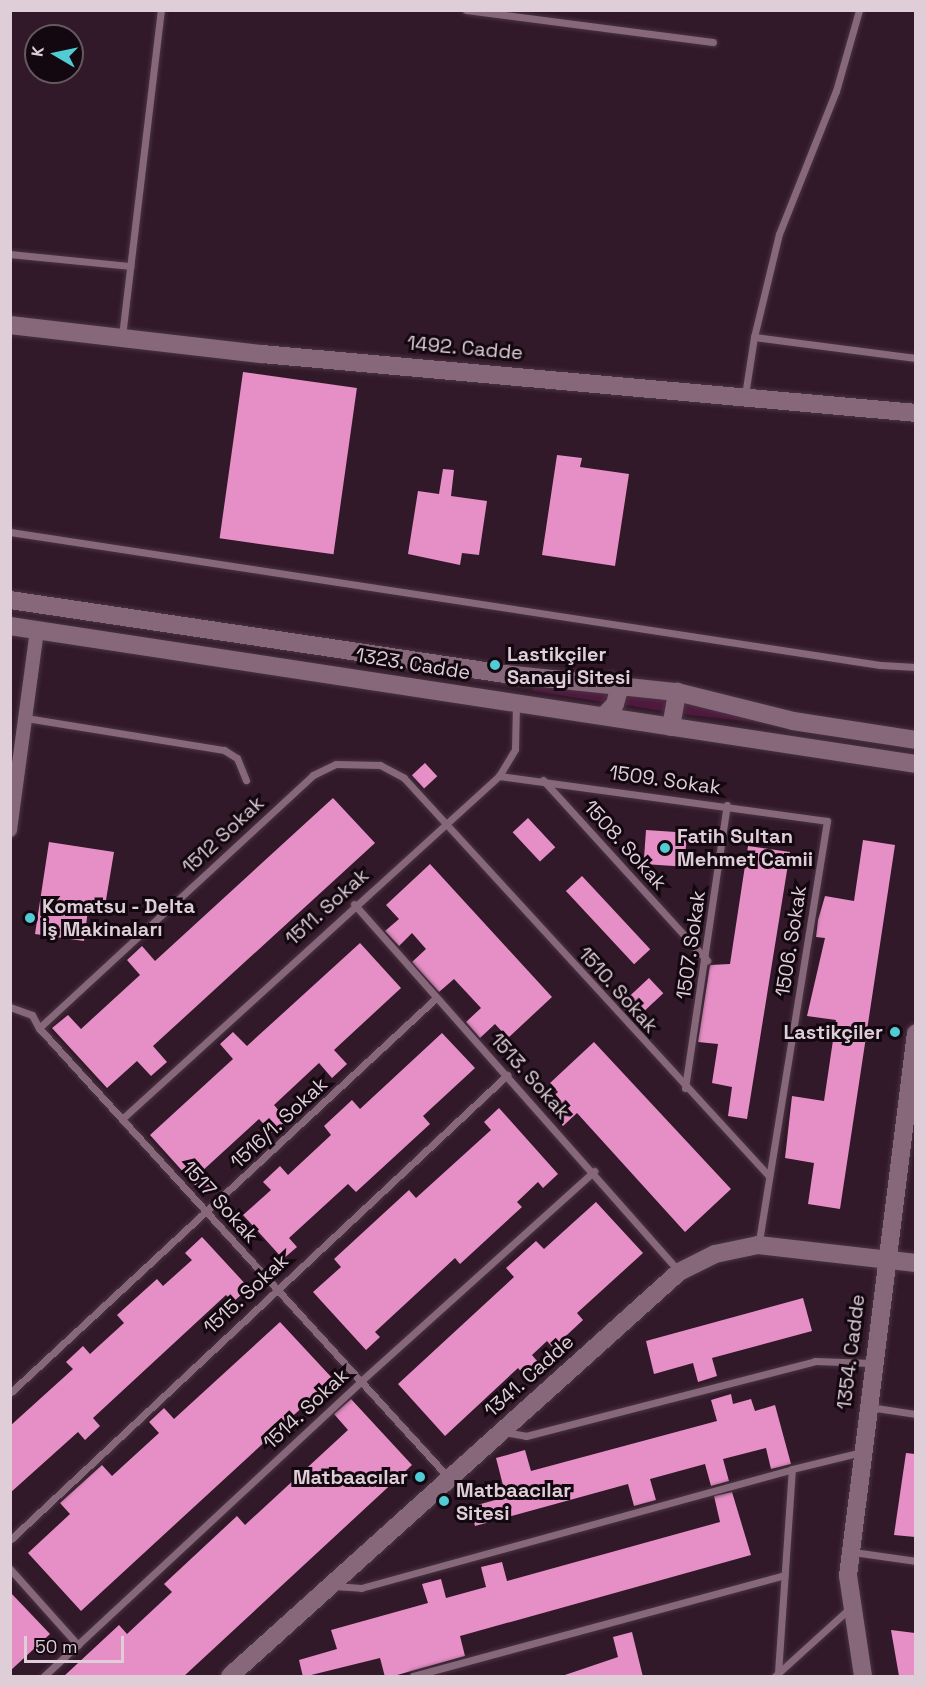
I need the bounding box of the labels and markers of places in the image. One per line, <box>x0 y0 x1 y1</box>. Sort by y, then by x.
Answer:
place label: Lastikçiler Sanayi Sitesi <box>507 642 631 689</box>
marker: Lastikçiler Sanayi Sitesi <box>488 658 502 672</box>
place label: Fatih Sultan Mehmet Camii <box>677 825 813 872</box>
marker: Fatih Sultan Mehmet Camii <box>658 841 672 855</box>
place label: Komatsu - Delta İş Makinaları <box>42 894 196 941</box>
marker: Komatsu - Delta İş Makinaları <box>23 911 37 925</box>
place label: Lastikçiler <box>783 1020 883 1044</box>
marker: Lastikçiler <box>888 1025 902 1039</box>
place label: Matbaacılar <box>293 1465 408 1489</box>
marker: Matbaacılar <box>413 1470 427 1484</box>
place label: Matbaacılar Sitesi <box>456 1478 571 1525</box>
marker: Matbaacılar Sitesi <box>437 1494 451 1508</box>

